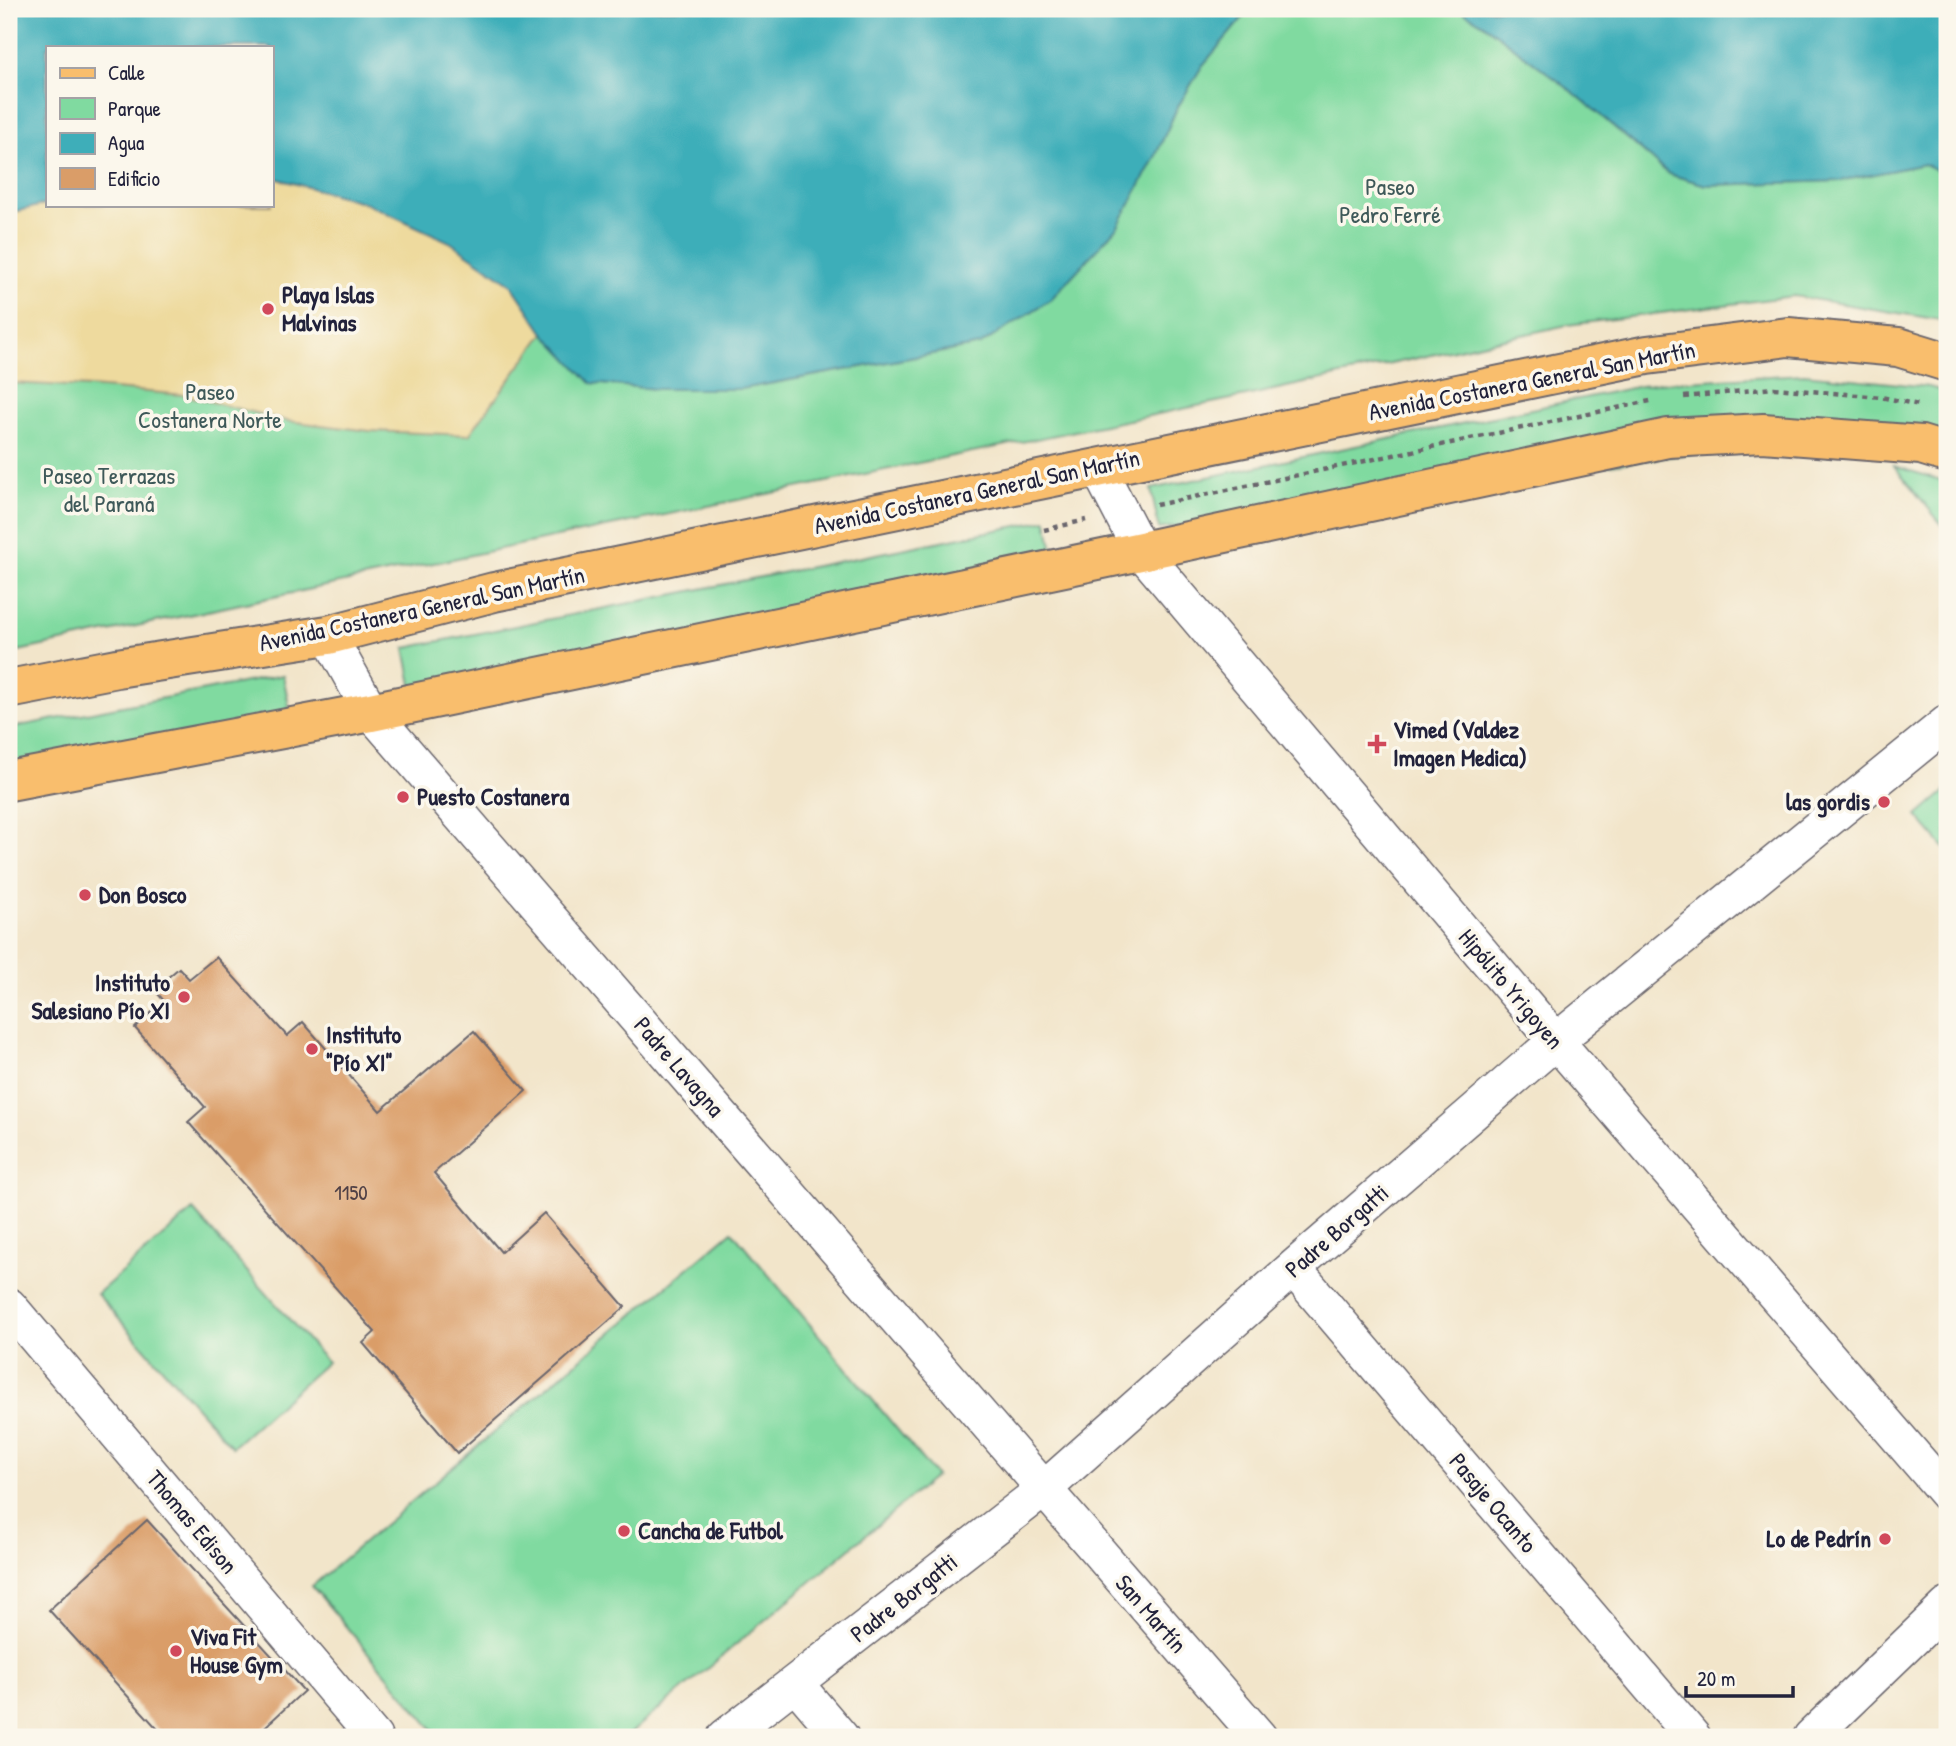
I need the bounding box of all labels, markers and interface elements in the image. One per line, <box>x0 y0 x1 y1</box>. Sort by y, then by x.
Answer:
legend <box>46 46 273 206</box>
text: Calle <box>108 58 145 87</box>
text: Parque <box>108 94 161 123</box>
text: Agua <box>108 128 144 157</box>
text: Edificio <box>108 164 160 193</box>
park label: Paseo Pedro Ferré <box>1339 170 1441 230</box>
place label: Playa Islas Malvinas <box>282 278 374 338</box>
marker: Playa Islas Malvinas <box>260 301 276 317</box>
street label: Avenida Costanera General San Martín <box>1366 333 1698 427</box>
park label: Paseo Costanera Norte <box>138 375 282 435</box>
street label: Avenida Costanera General San Martín <box>811 441 1142 541</box>
park label: Paseo Terrazas del Paraná <box>43 459 175 519</box>
street label: Avenida Costanera General San Martín <box>256 558 587 658</box>
place label: Vimed (Valdez Imagen Medica) <box>1393 713 1527 774</box>
marker: Vimed (Valdez Imagen Medica) <box>1367 734 1387 754</box>
place label: Puesto Costanera <box>417 780 570 812</box>
place label: las gordis <box>1786 785 1870 818</box>
marker: Puesto Costanera <box>395 789 411 805</box>
marker: las gordis <box>1876 794 1892 810</box>
place label: Don Bosco <box>99 878 187 910</box>
marker: Don Bosco <box>77 887 93 903</box>
street label: Hipólito Yrigoyen <box>1452 921 1572 1055</box>
place label: Instituto Salesiano Pío XI <box>31 966 170 1026</box>
marker: Instituto Salesiano Pío XI <box>176 989 192 1005</box>
street label: Padre Lavagna <box>627 1009 732 1123</box>
place label: Instituto "Pío XI" <box>326 1018 401 1078</box>
marker: Instituto "Pío XI" <box>304 1041 320 1057</box>
street label: Padre Borgatti <box>1278 1176 1395 1284</box>
house number: 1150 <box>334 1178 368 1207</box>
street label: Pasaje Ocanto <box>1443 1446 1545 1559</box>
street label: Thomas Edison <box>140 1463 246 1580</box>
place label: Cancha de Futbol <box>638 1514 784 1546</box>
place label: Lo de Pedrín <box>1767 1522 1871 1554</box>
marker: Cancha de Futbol <box>616 1523 632 1539</box>
marker: Lo de Pedrín <box>1877 1531 1893 1547</box>
street label: Padre Borgatti <box>843 1545 964 1649</box>
street label: San Martín <box>1109 1567 1195 1659</box>
place label: Viva Fit House Gym <box>190 1620 283 1681</box>
marker: Viva Fit House Gym <box>168 1643 184 1659</box>
scale bar <box>1686 1655 1793 1699</box>
text: 20 m <box>1697 1664 1735 1693</box>

